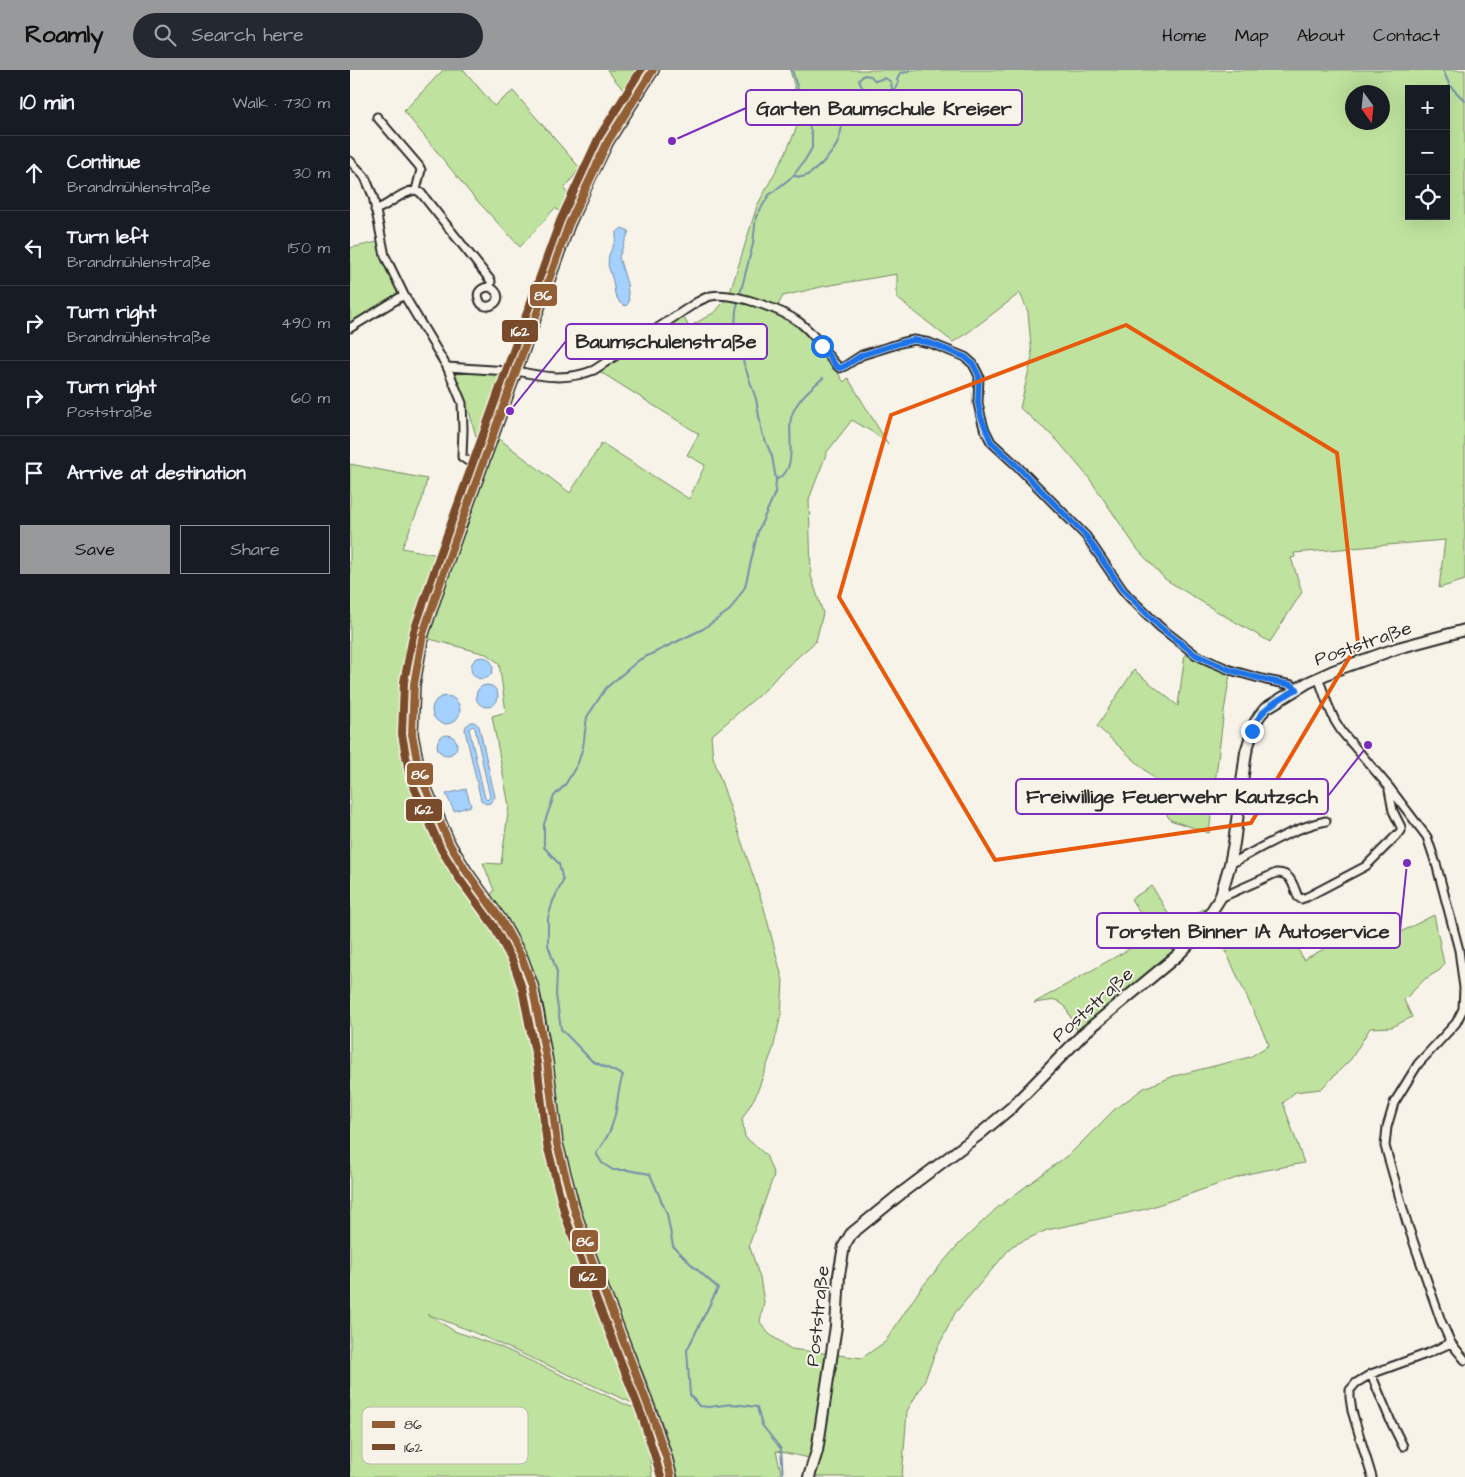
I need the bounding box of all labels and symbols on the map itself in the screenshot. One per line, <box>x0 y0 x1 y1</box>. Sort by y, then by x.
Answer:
north arrow <box>1345 85 1390 130</box>
callout: Garten Baumschule Kreiser <box>746 90 1022 125</box>
text: Garten Baumschule Kreiser <box>756 95 1013 123</box>
line badge: 86 <box>529 283 558 307</box>
text: 86 <box>534 286 552 306</box>
line badge: 162 <box>501 319 539 343</box>
text: 162 <box>511 322 530 342</box>
callout: Baumschulenstraße <box>566 324 767 359</box>
text: Baumschulenstraße <box>575 328 757 356</box>
route start <box>811 335 834 358</box>
street label: Poststraße <box>1311 615 1415 673</box>
route end <box>1241 720 1264 743</box>
line badge: 86 <box>406 762 434 786</box>
text: 86 <box>411 765 429 785</box>
callout: Freiwillige Feuerwehr Kautzsch <box>1016 779 1328 814</box>
text: Freiwillige Feuerwehr Kautzsch <box>1026 783 1319 812</box>
line badge: 162 <box>405 798 443 822</box>
text: 162 <box>415 800 434 820</box>
callout: Torsten Binner 1A Autoservice <box>1097 913 1400 948</box>
text: Torsten Binner 1A Autoservice <box>1105 918 1390 946</box>
street label: Poststraße <box>1046 961 1140 1049</box>
line badge: 86 <box>571 1229 599 1253</box>
text: 86 <box>576 1232 594 1252</box>
street label: Poststraße <box>799 1264 837 1368</box>
line badge: 162 <box>569 1265 607 1289</box>
text: 162 <box>579 1267 598 1287</box>
legend <box>362 1407 528 1464</box>
text: 86 <box>404 1415 422 1435</box>
text: 162 <box>404 1438 423 1458</box>

